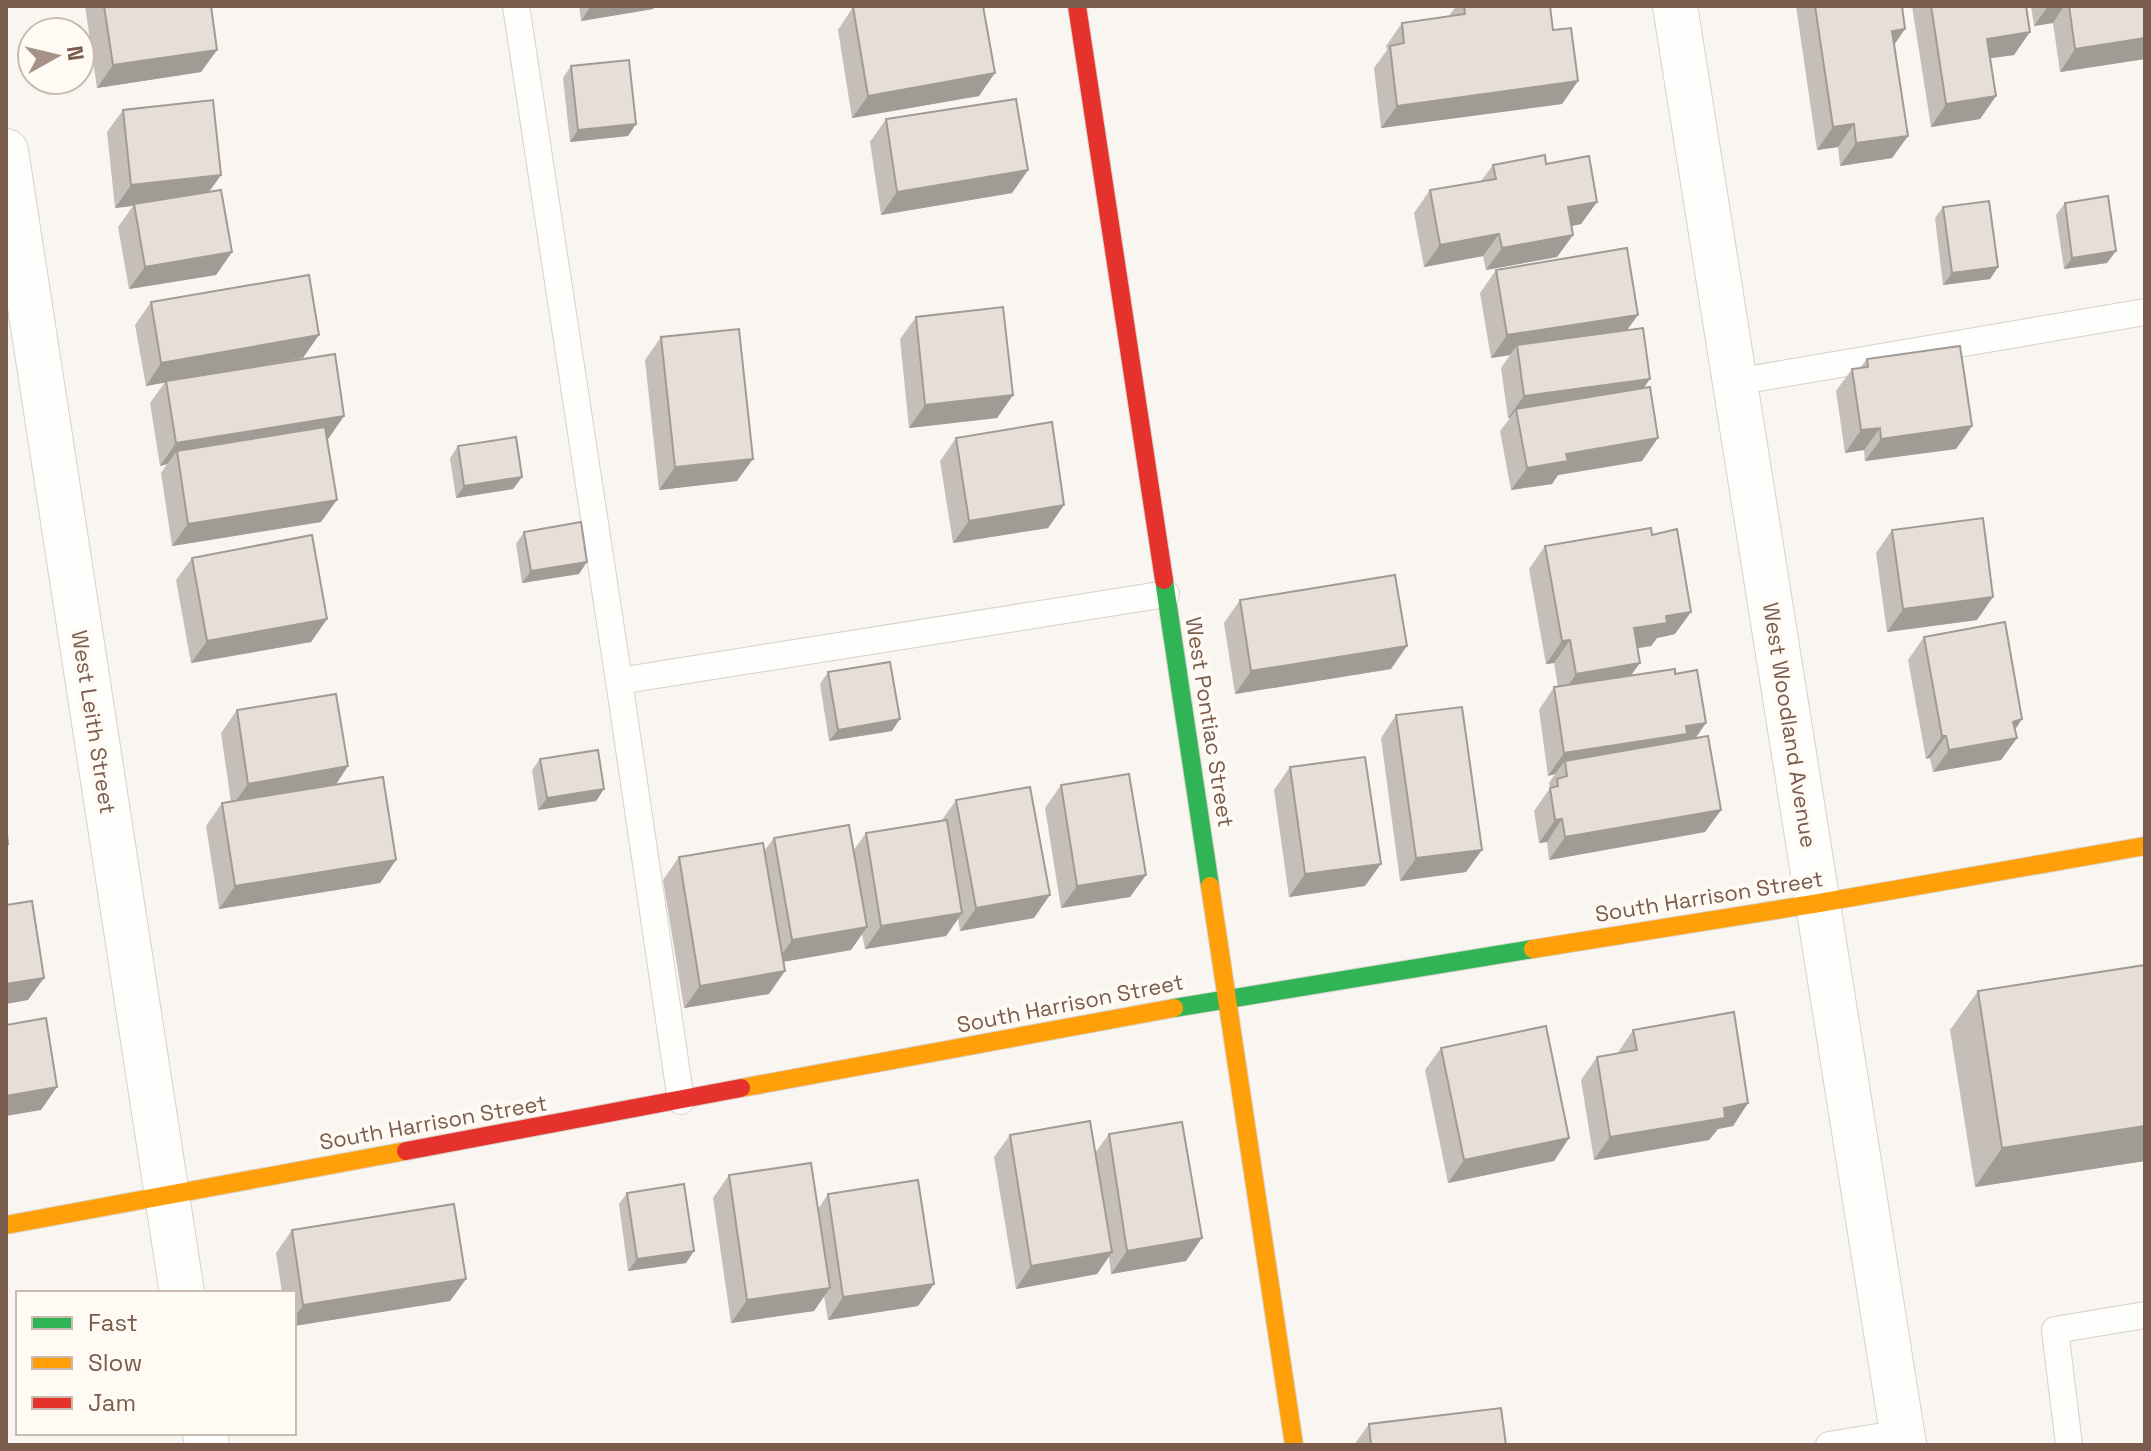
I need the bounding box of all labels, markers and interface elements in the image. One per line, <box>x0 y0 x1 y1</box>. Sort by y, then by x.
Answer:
north arrow <box>16 16 96 96</box>
text: N <box>61 44 91 62</box>
street label: West Woodland Avenue <box>1757 600 1823 850</box>
street label: West Pontiac Street <box>1180 615 1240 829</box>
street label: West Leith Street <box>66 628 122 816</box>
street label: South Harrison Street <box>1593 864 1825 928</box>
street label: South Harrison Street <box>954 967 1186 1039</box>
street label: South Harrison Street <box>317 1088 549 1156</box>
legend <box>16 1291 296 1435</box>
text: Fast <box>88 1307 138 1338</box>
text: Slow <box>88 1347 142 1378</box>
text: Jam <box>88 1387 136 1418</box>

